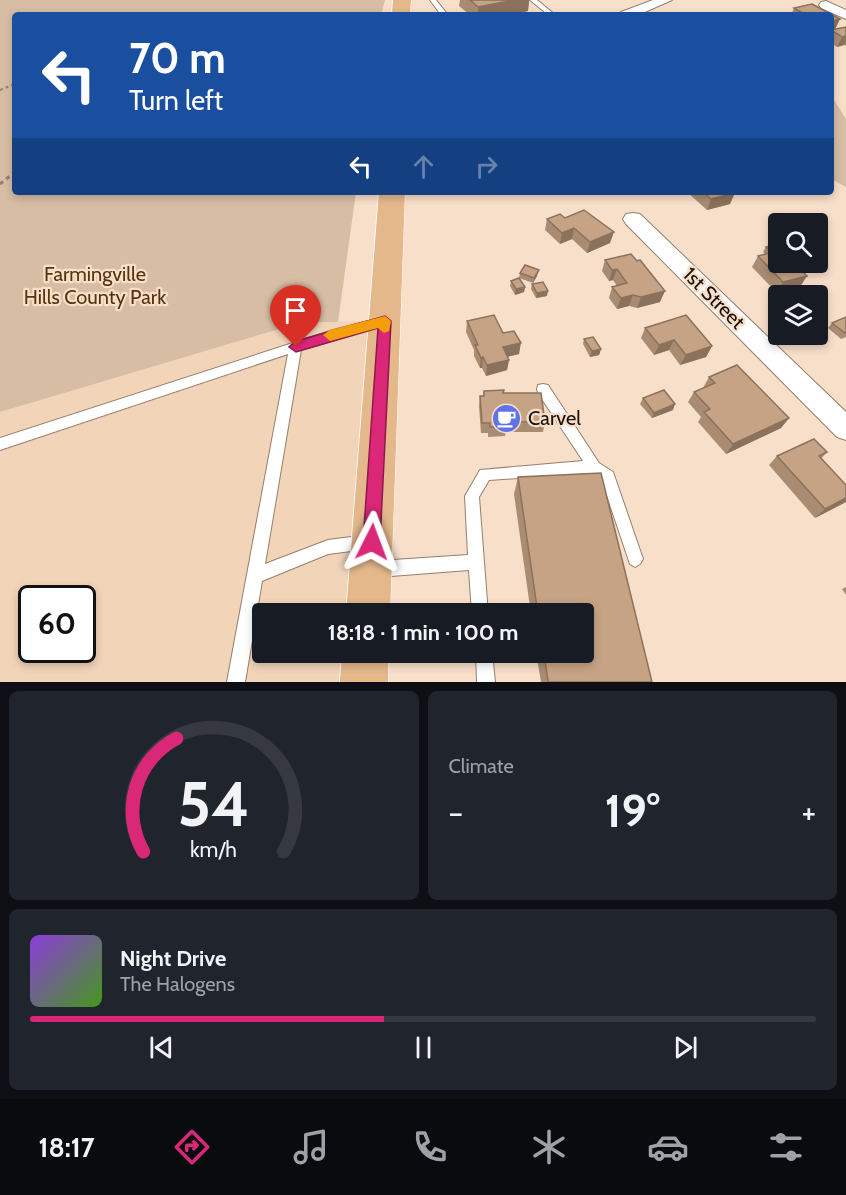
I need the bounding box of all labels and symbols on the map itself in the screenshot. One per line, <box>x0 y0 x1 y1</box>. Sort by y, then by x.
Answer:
park label: Farmingville Hills County Park <box>24 262 166 309</box>
street label: 1st Street <box>678 262 750 334</box>
pin <box>270 285 321 347</box>
cafe icon: Carvel <box>491 402 523 434</box>
place label: Carvel <box>528 406 581 430</box>
position arrow <box>340 510 404 574</box>
speed limit sign: 60 <box>18 585 96 663</box>

